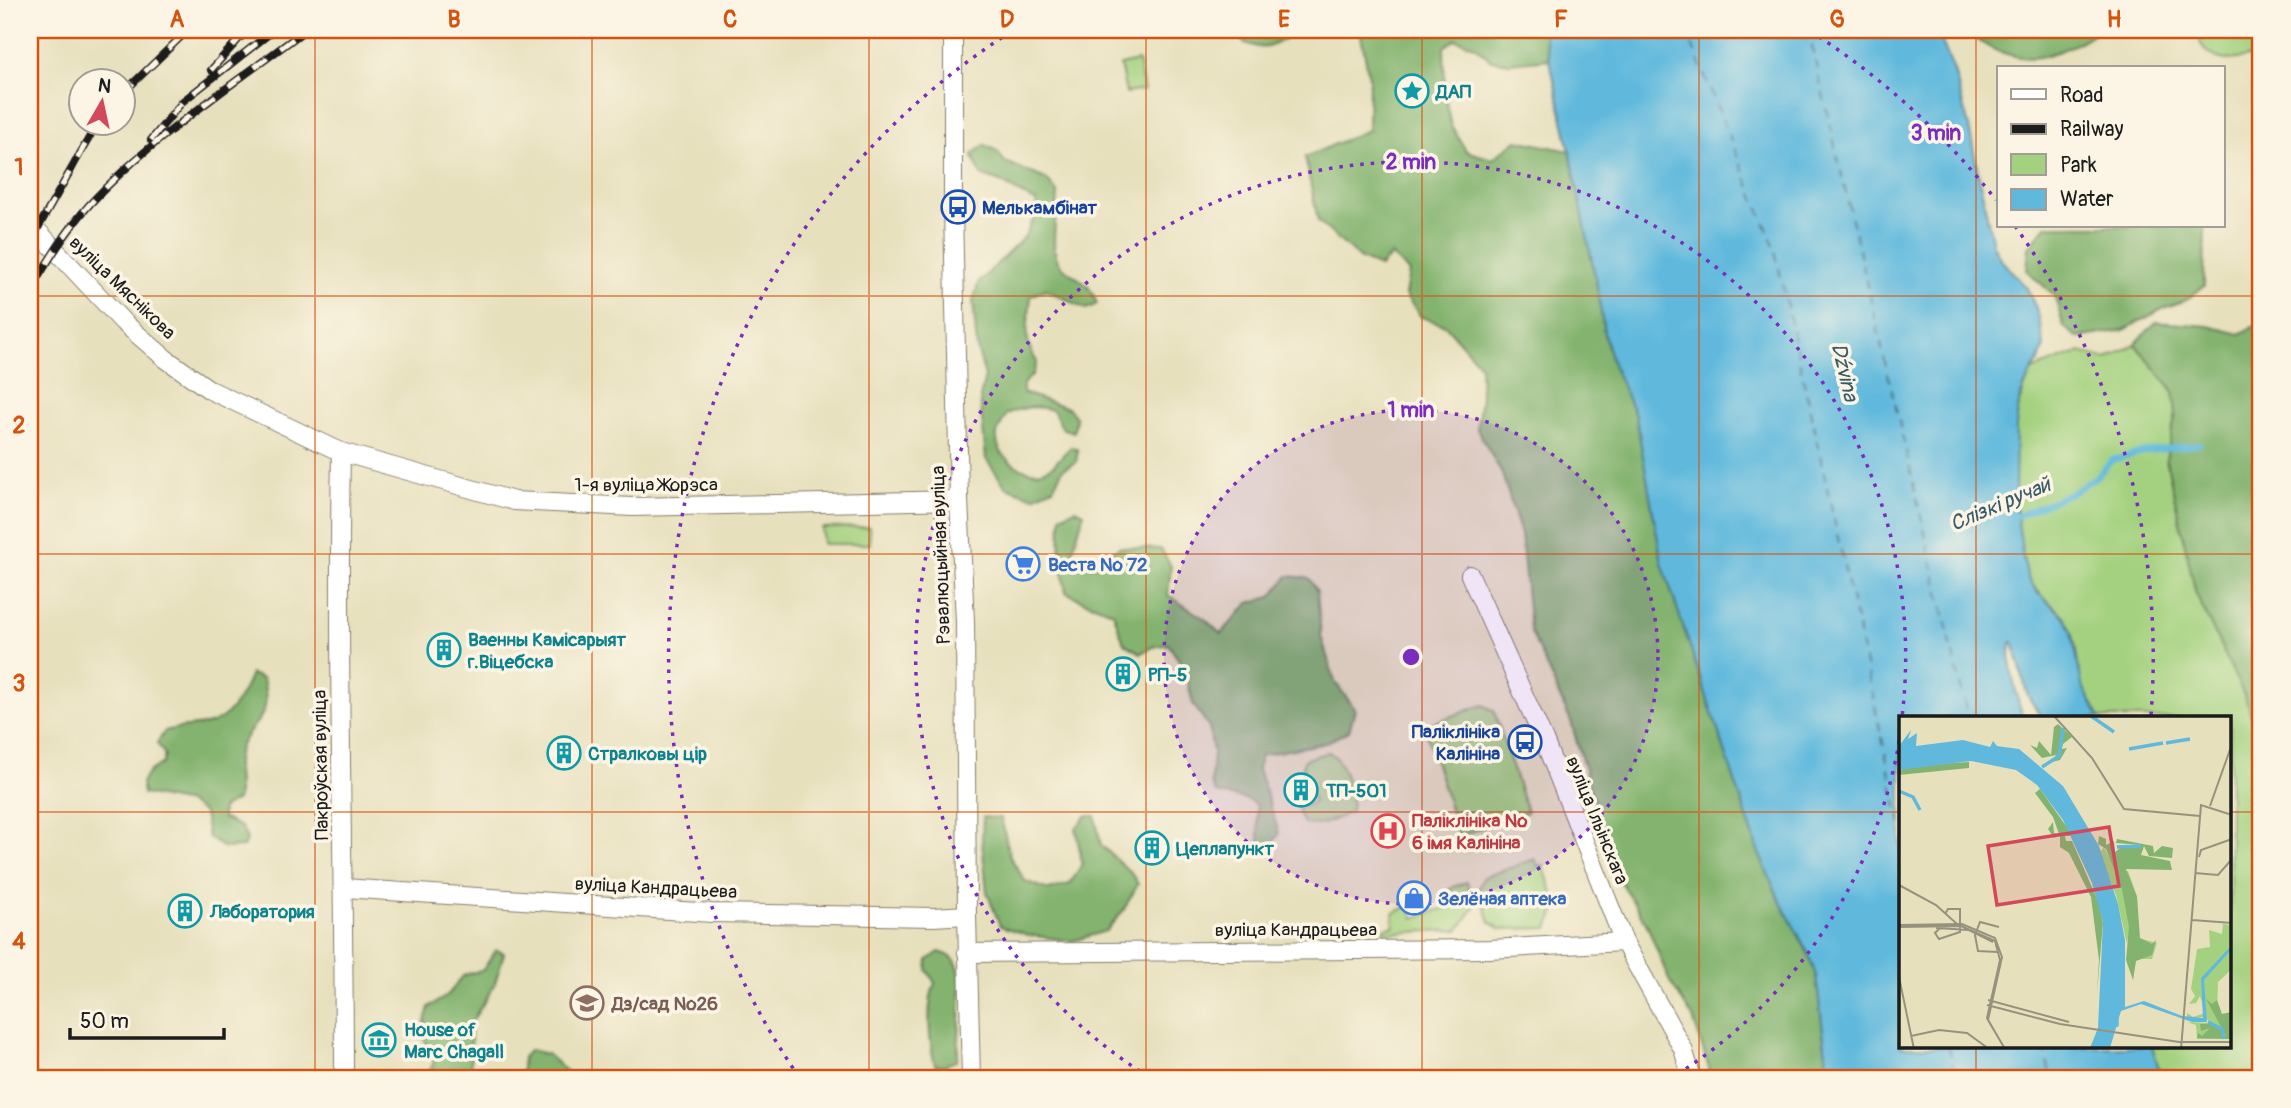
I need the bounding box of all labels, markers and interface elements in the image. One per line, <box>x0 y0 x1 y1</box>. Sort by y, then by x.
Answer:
text: A <box>170 5 185 34</box>
text: B <box>447 5 461 34</box>
text: C <box>723 5 737 34</box>
text: D <box>1000 5 1014 34</box>
text: E <box>1278 5 1290 34</box>
text: F <box>1554 5 1568 34</box>
text: G <box>1829 5 1845 34</box>
text: H <box>2107 5 2121 34</box>
north arrow <box>66 66 136 136</box>
legend <box>1997 66 2224 228</box>
place icon: ДАП <box>1393 72 1431 110</box>
text: N <box>96 73 113 99</box>
place label: ДАП <box>1435 80 1472 104</box>
text: Road <box>2060 82 2104 109</box>
text: Railway <box>2060 116 2124 143</box>
text: 3 min <box>1911 120 1961 147</box>
text: 2 min <box>1386 149 1436 176</box>
text: Park <box>2060 152 2097 179</box>
text: 1 <box>15 153 24 182</box>
text: Water <box>2060 186 2114 213</box>
bus stop icon: Мелькамбінат <box>939 188 977 226</box>
place label: Мелькамбінат <box>982 196 1098 220</box>
street label: вуліца Мяснікова <box>64 231 181 345</box>
water label: Dźvina <box>1825 340 1865 405</box>
text: 1 min <box>1388 397 1435 424</box>
text: 2 <box>13 411 26 440</box>
street label: Рэвалюцыйная вуліца <box>926 465 956 645</box>
water label: Слізкі ручай <box>1946 471 2056 538</box>
street label: 1-я вуліца Жорэса <box>574 473 718 497</box>
supermarket icon: Веста № 72 <box>1004 545 1042 583</box>
place label: Веста № 72 <box>1048 553 1148 577</box>
place label: Ваенны Камісарыят г.Віцебска <box>467 628 627 674</box>
building icon: Ваенны Камісарыят г.Віцебска <box>425 631 463 669</box>
centre of rings <box>1399 645 1423 669</box>
building icon: РП-5 <box>1104 655 1142 693</box>
place label: РП-5 <box>1148 663 1187 687</box>
text: 3 <box>13 669 25 698</box>
street label: Пакроўская вуліца <box>308 689 334 840</box>
inset map <box>1899 716 2232 1048</box>
place label: Паліклініка Калініна <box>1412 720 1500 766</box>
bus stop icon: Паліклініка Калініна <box>1506 723 1544 761</box>
building icon: Стралковы цір <box>545 734 583 772</box>
place label: Стралковы цір <box>588 742 707 766</box>
street label: вуліца Ільінскага <box>1560 753 1634 888</box>
building icon: ТП-501 <box>1282 771 1320 809</box>
place label: ТП-501 <box>1325 779 1387 803</box>
place label: Паліклініка № 6 імя Калініна <box>1412 809 1527 855</box>
hospital icon: Паліклініка № 6 імя Калініна <box>1369 812 1407 850</box>
building icon: Цеплапункт <box>1133 829 1171 867</box>
place label: Цеплапункт <box>1176 837 1274 861</box>
street label: вуліца Кандрацьева <box>574 872 738 904</box>
shop icon: Зелёная аптека <box>1395 879 1433 917</box>
place label: Зелёная аптека <box>1438 887 1567 911</box>
building icon: Лаборатория <box>166 892 204 930</box>
place label: Лаборатория <box>209 900 315 924</box>
street label: вуліца Кандрацьева <box>1215 918 1377 942</box>
text: 4 <box>12 927 26 956</box>
school or university icon: Дз/сад №26 <box>568 984 606 1022</box>
place label: Дз/сад №26 <box>611 992 718 1016</box>
scale bar <box>70 996 224 1040</box>
text: 50 m <box>80 1008 129 1035</box>
place label: House of Marc Chagall <box>404 1018 504 1064</box>
museum icon: House of Marc Chagall <box>360 1021 398 1059</box>

